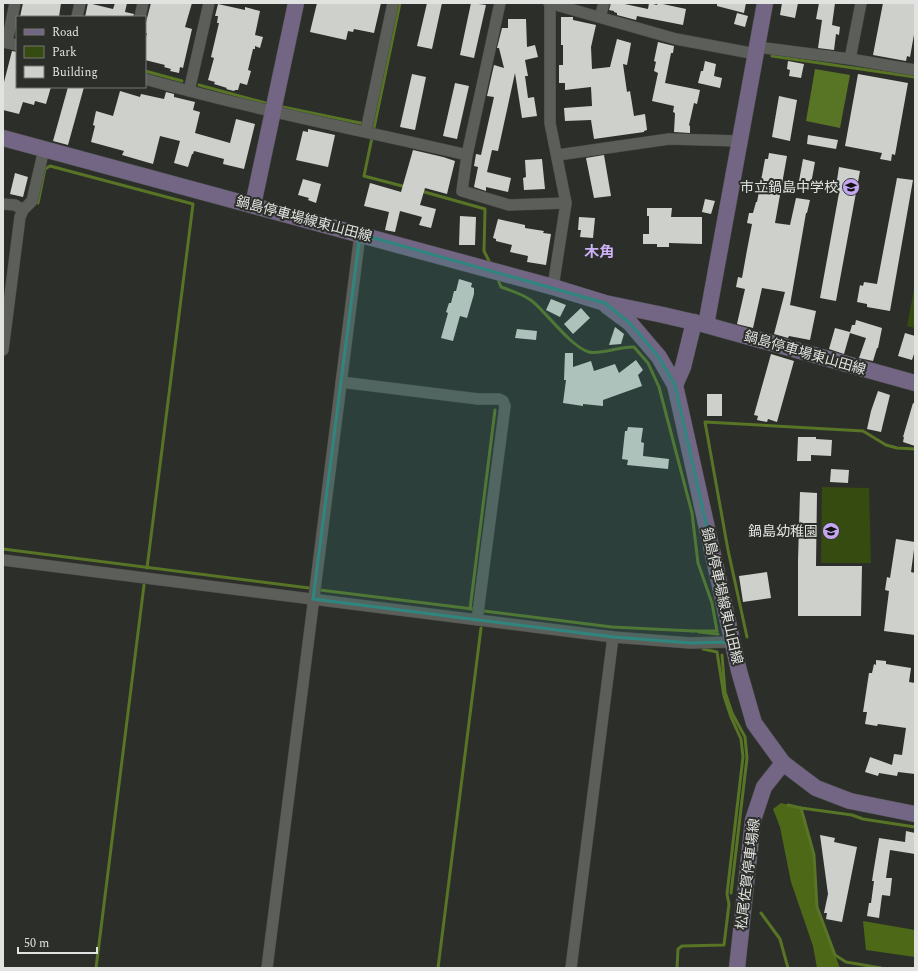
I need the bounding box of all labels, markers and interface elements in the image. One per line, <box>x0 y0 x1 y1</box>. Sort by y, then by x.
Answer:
legend <box>16 16 146 88</box>
text: Road <box>52 23 79 42</box>
text: Park <box>52 43 77 62</box>
text: Building <box>52 63 98 82</box>
place label: 市立鍋島中学校 <box>740 177 838 198</box>
school or university icon: 市立鍋島中学校 <box>841 177 861 197</box>
street label: 鍋島停車場線東山田線 <box>234 191 374 247</box>
district label: 木角 <box>584 241 614 264</box>
street label: 鍋島停車場東山田線 <box>742 326 868 380</box>
place label: 鍋島幼稚園 <box>748 521 818 542</box>
school or university icon: 鍋島幼稚園 <box>821 521 841 541</box>
street label: 鍋島停車場線東山田線 <box>696 525 748 667</box>
street label: 松尾佐賀停車場線 <box>731 817 765 931</box>
scale bar <box>18 929 97 955</box>
text: 50 m <box>24 934 49 953</box>

